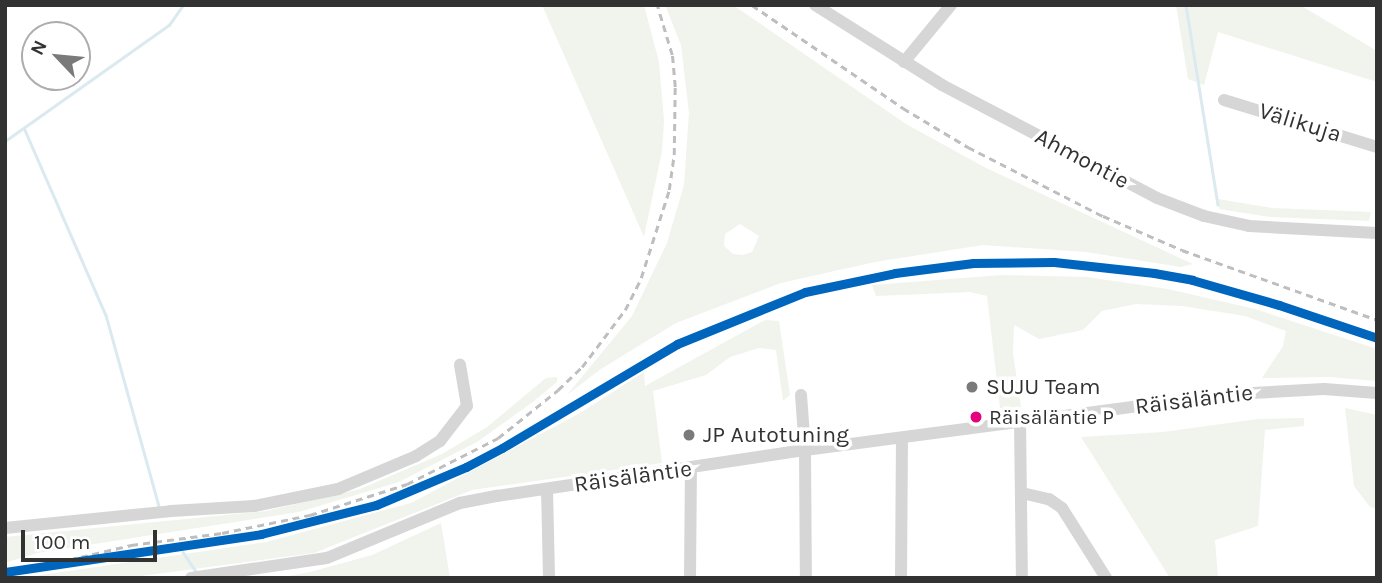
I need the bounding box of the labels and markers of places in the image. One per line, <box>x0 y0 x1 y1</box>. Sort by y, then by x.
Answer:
place label: SUJU Team <box>986 373 1100 401</box>
marker: SUJU Team <box>964 379 980 395</box>
place label: Räisäläntie P <box>989 404 1114 430</box>
marker: Räisäläntie P <box>969 410 983 424</box>
place label: JP Autotuning <box>703 421 849 449</box>
marker: JP Autotuning <box>681 427 697 443</box>

